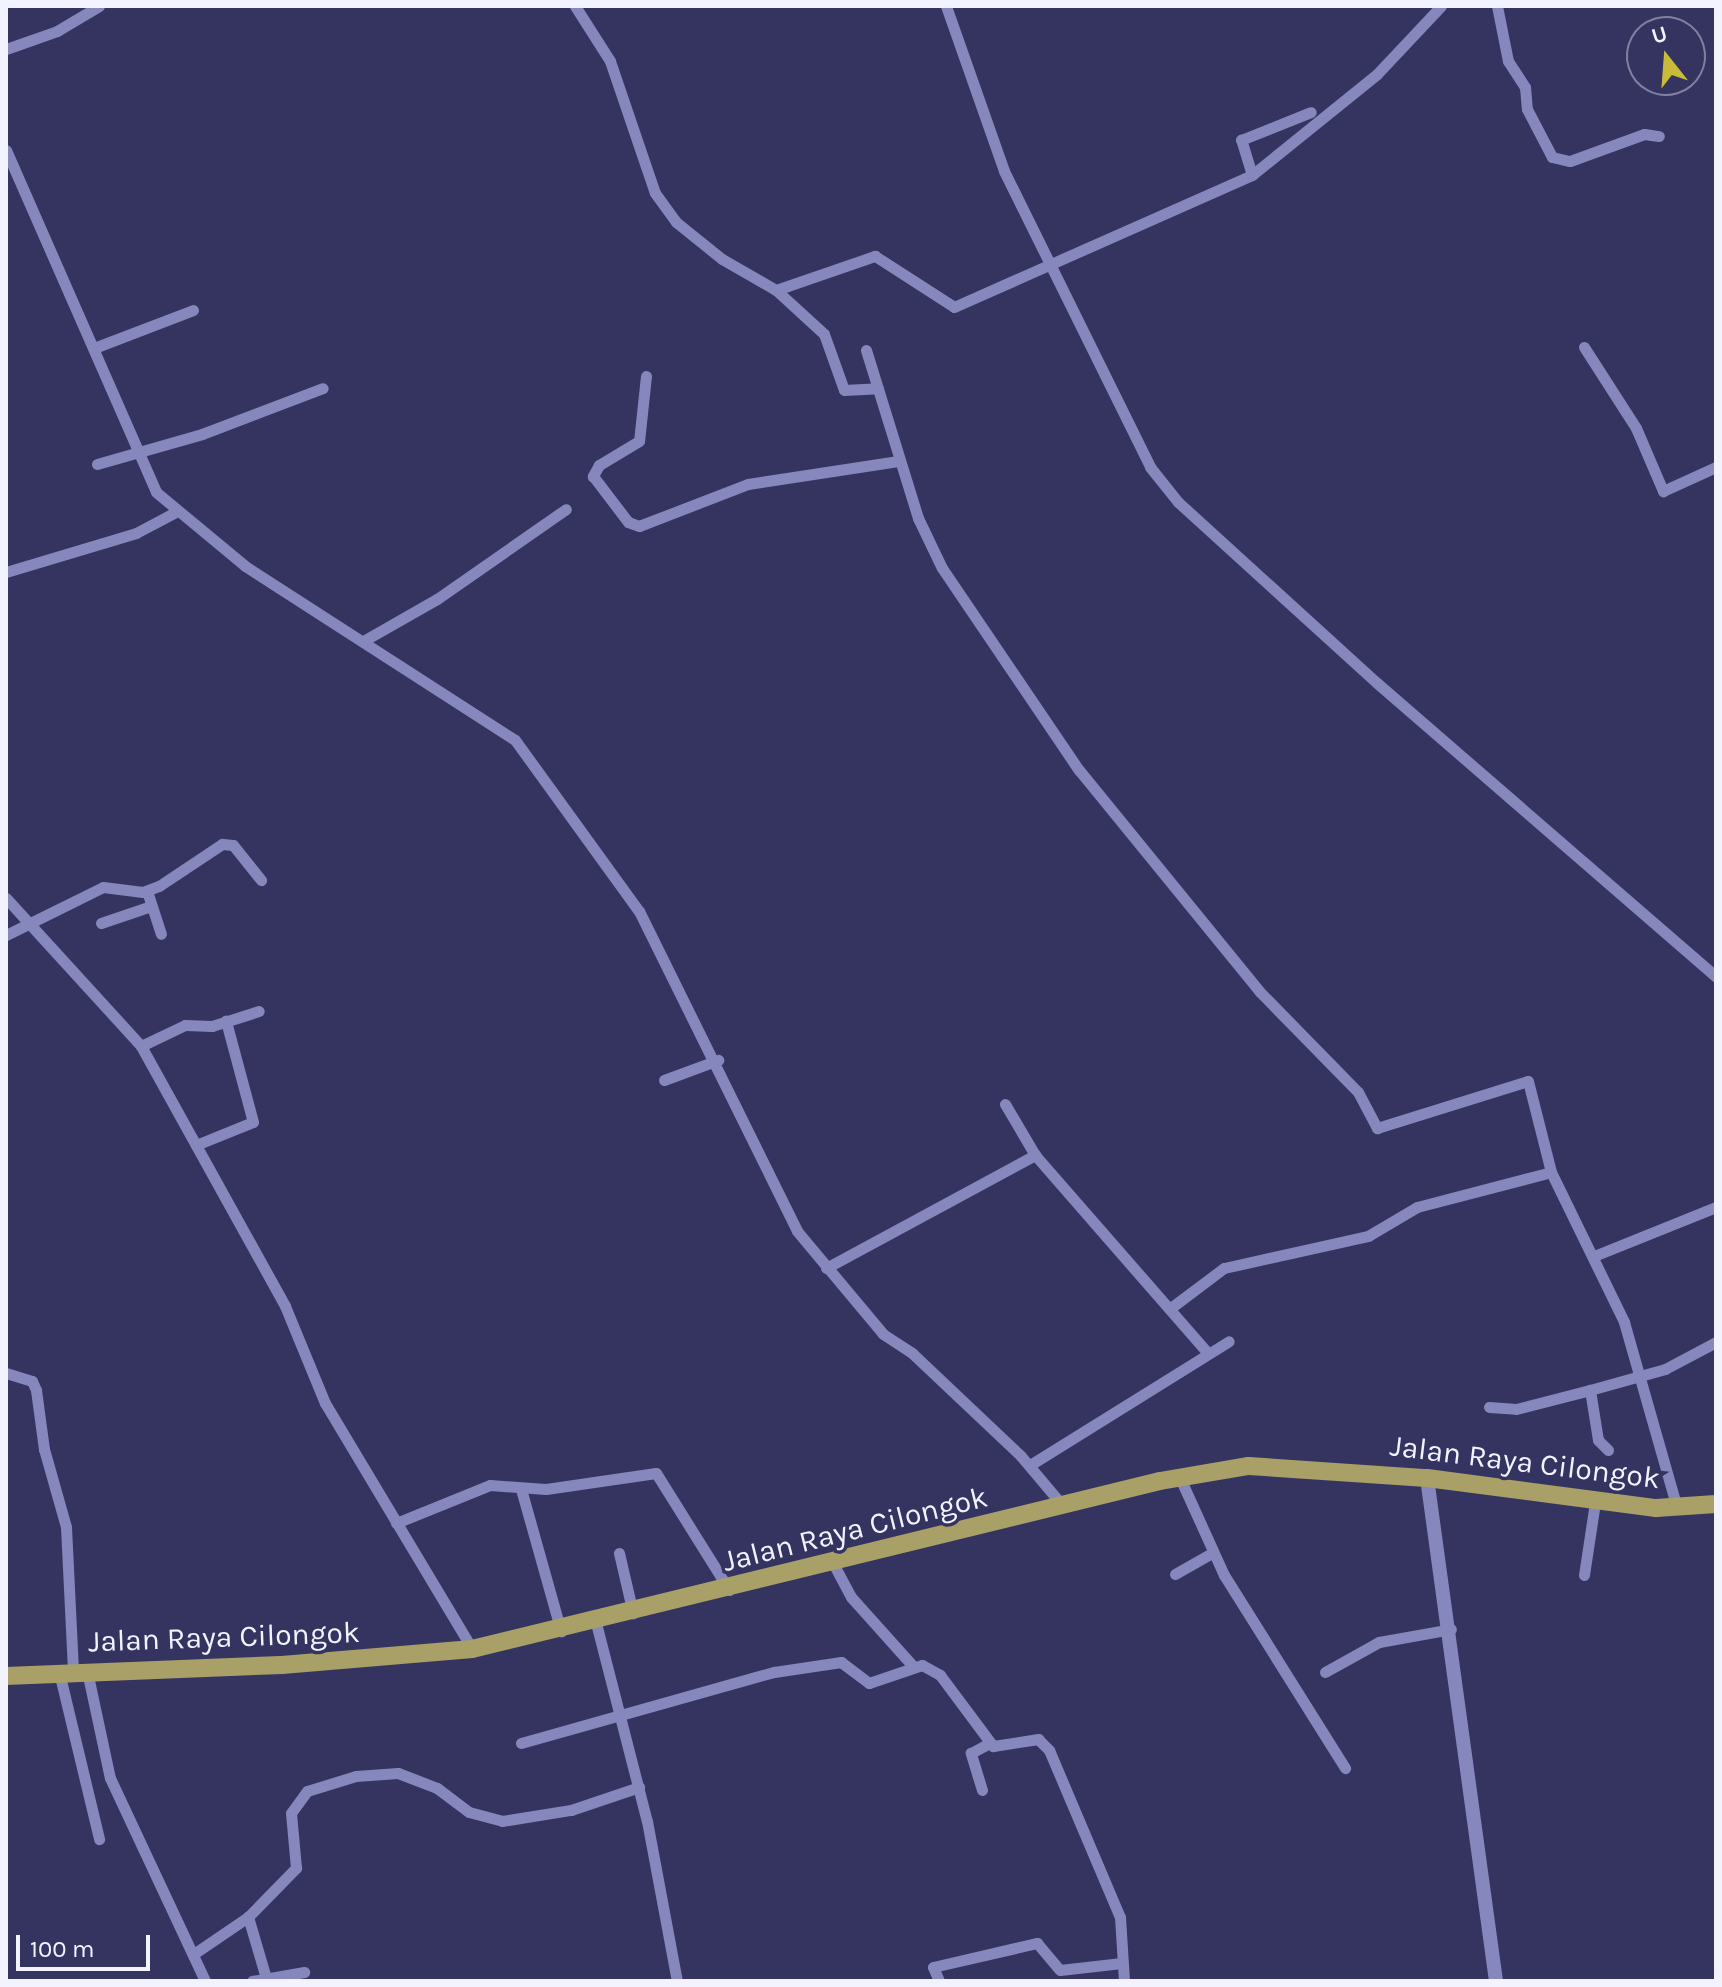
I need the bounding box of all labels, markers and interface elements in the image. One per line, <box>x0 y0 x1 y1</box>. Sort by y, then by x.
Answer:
north arrow <box>1626 16 1706 96</box>
text: U <box>1649 20 1671 50</box>
street label: Jalan Raya Cilongok <box>1388 1428 1662 1496</box>
street label: Jalan Raya Cilongok <box>719 1479 991 1579</box>
street label: Jalan Raya Cilongok <box>88 1614 360 1660</box>
scale bar <box>20 1919 154 1969</box>
text: 100 m <box>30 1935 95 1963</box>

